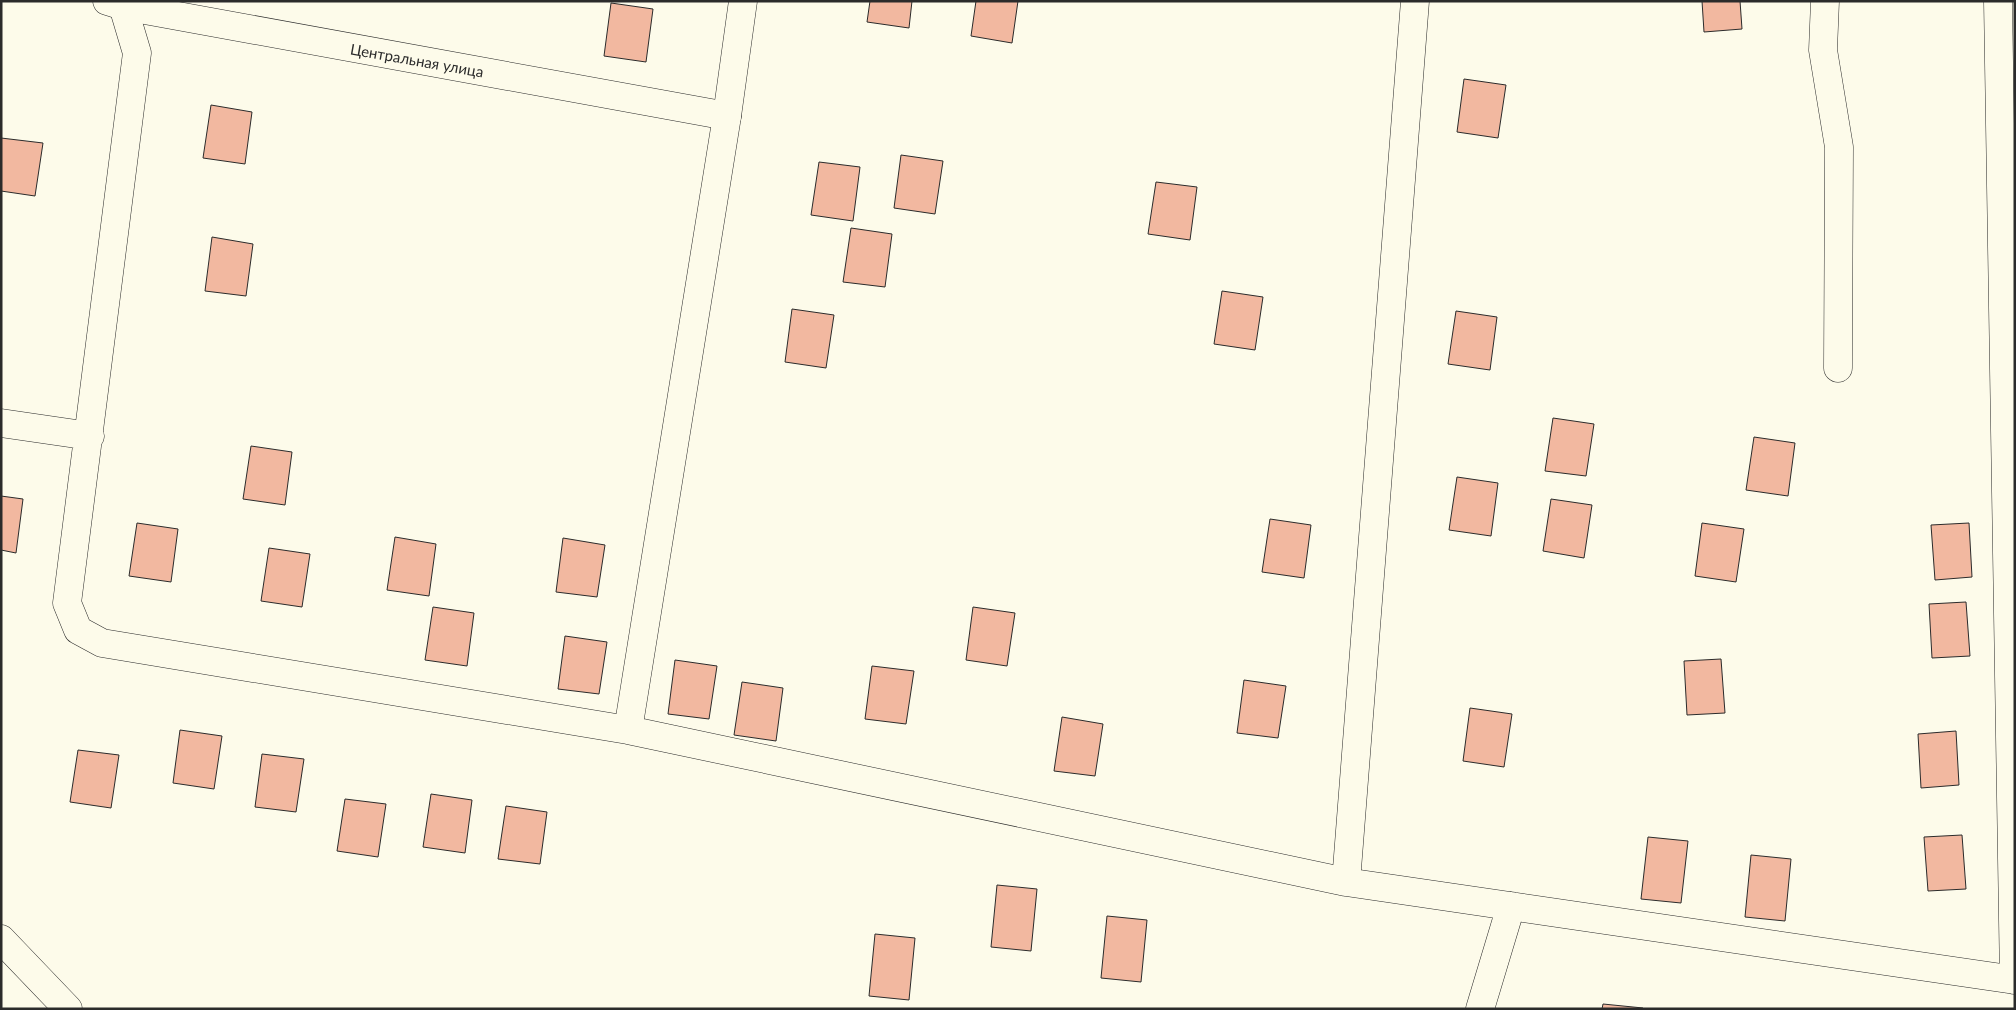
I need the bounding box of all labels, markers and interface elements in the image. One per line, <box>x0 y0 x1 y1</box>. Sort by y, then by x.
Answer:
street label: Центральная улица <box>349 39 485 81</box>

